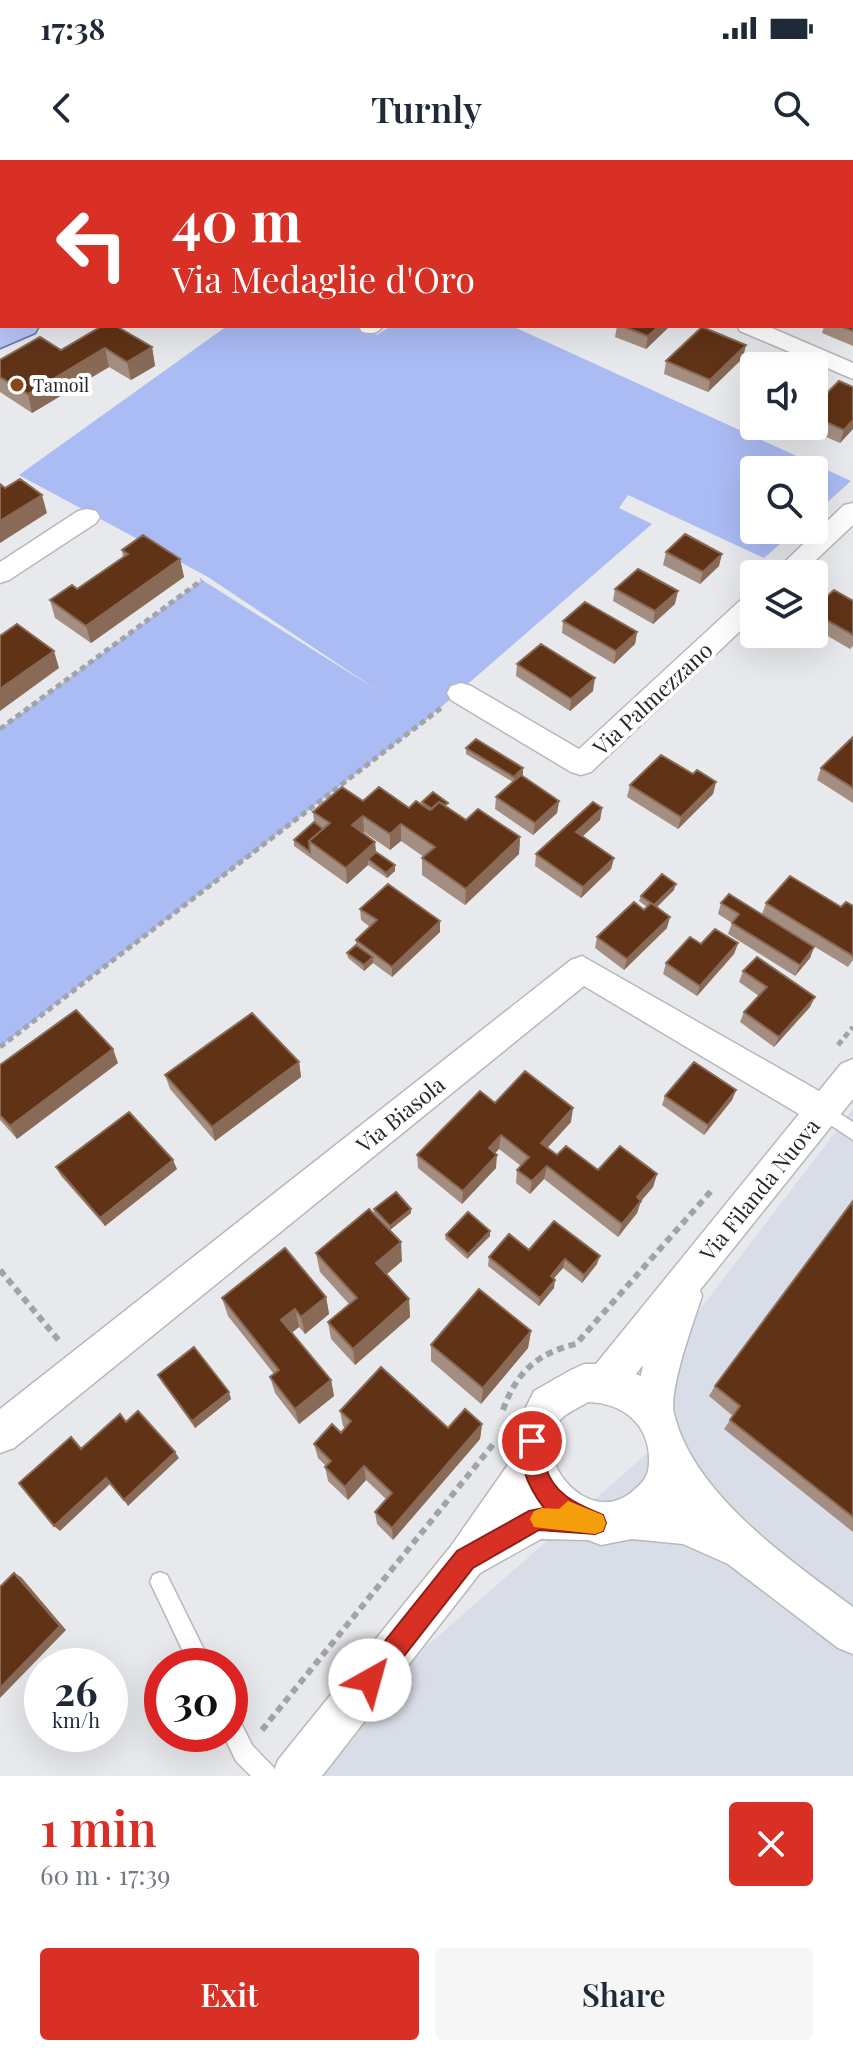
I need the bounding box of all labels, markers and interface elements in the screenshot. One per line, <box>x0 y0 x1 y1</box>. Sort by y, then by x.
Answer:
text: 17:38 <box>40 8 105 48</box>
text: Turnly <box>371 84 482 132</box>
icon: back <box>40 86 84 130</box>
icon: search <box>769 86 813 130</box>
text: 40 m <box>172 182 301 257</box>
icon: left <box>40 192 144 296</box>
text: Via Medaglie d'Oro <box>172 254 475 302</box>
map controls <box>740 352 828 648</box>
button: sound <box>740 352 828 440</box>
place label: Tamoil <box>33 373 89 397</box>
marker: Tamoil <box>8 376 26 394</box>
button: search <box>740 456 828 544</box>
button: layers <box>740 560 828 648</box>
street label: Via Palmezzano <box>585 635 718 762</box>
street label: Via Biasola <box>349 1069 451 1160</box>
street label: Via Filanda Nuova <box>691 1111 826 1267</box>
pin <box>498 1407 566 1475</box>
icon: arrive <box>510 1419 554 1463</box>
position arrow <box>328 1638 412 1722</box>
speed limit sign: 30 <box>144 1648 248 1752</box>
text: 26 <box>54 1663 98 1716</box>
text: km/h <box>52 1706 100 1733</box>
text: 1 min <box>40 1795 157 1859</box>
button: close <box>729 1802 813 1886</box>
text: 60 m · 17:39 <box>40 1857 170 1892</box>
button: Exit <box>40 1948 419 2040</box>
button: Share <box>435 1948 813 2040</box>

